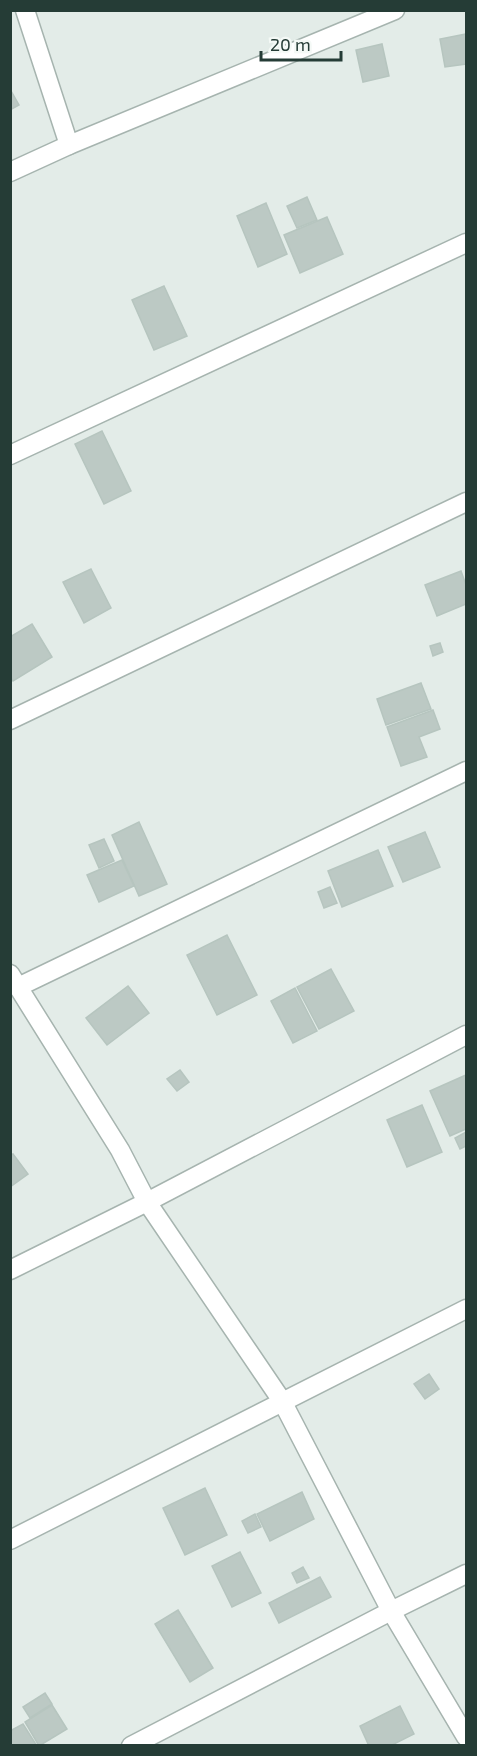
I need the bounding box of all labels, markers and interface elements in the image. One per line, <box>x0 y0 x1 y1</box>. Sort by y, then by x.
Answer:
scale bar <box>261 24 340 62</box>
text: 20 m <box>270 33 311 55</box>

